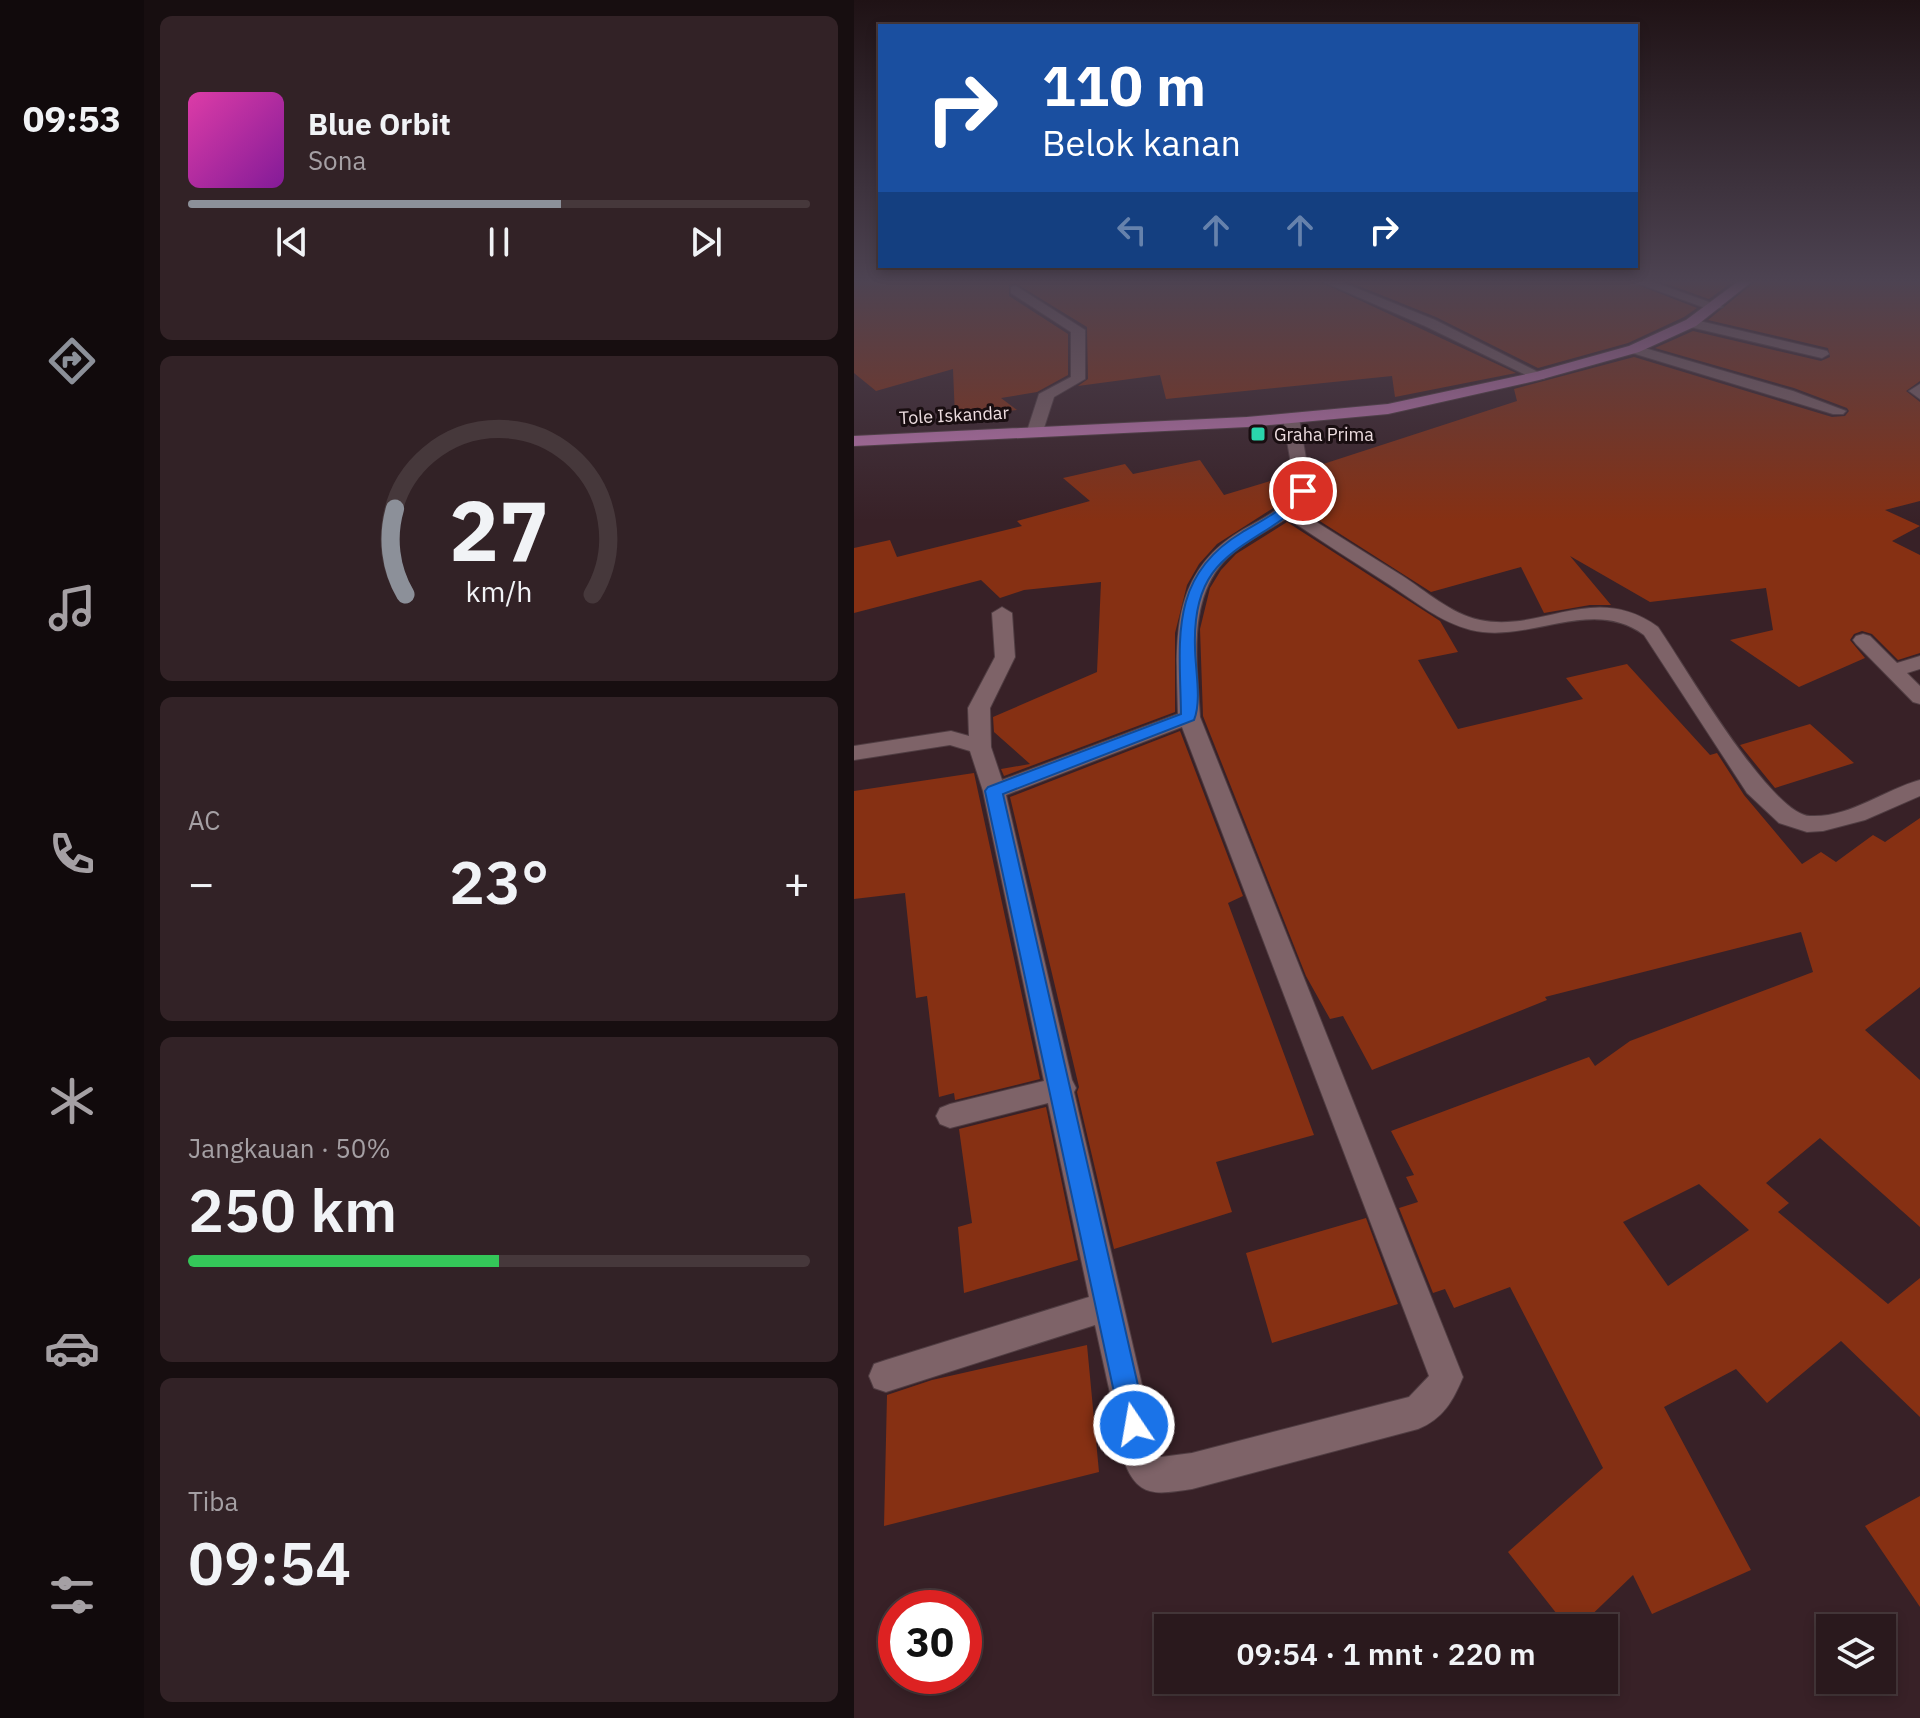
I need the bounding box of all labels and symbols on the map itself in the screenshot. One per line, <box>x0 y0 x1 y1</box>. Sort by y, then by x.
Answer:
street label: Tole Iskandar <box>898 401 1010 429</box>
place label: Graha Prima <box>1274 423 1374 446</box>
marker: Graha Prima <box>1249 425 1267 443</box>
pin <box>1269 457 1337 525</box>
position arrow <box>1092 1383 1176 1467</box>
speed limit sign: 30 <box>878 1590 982 1694</box>

